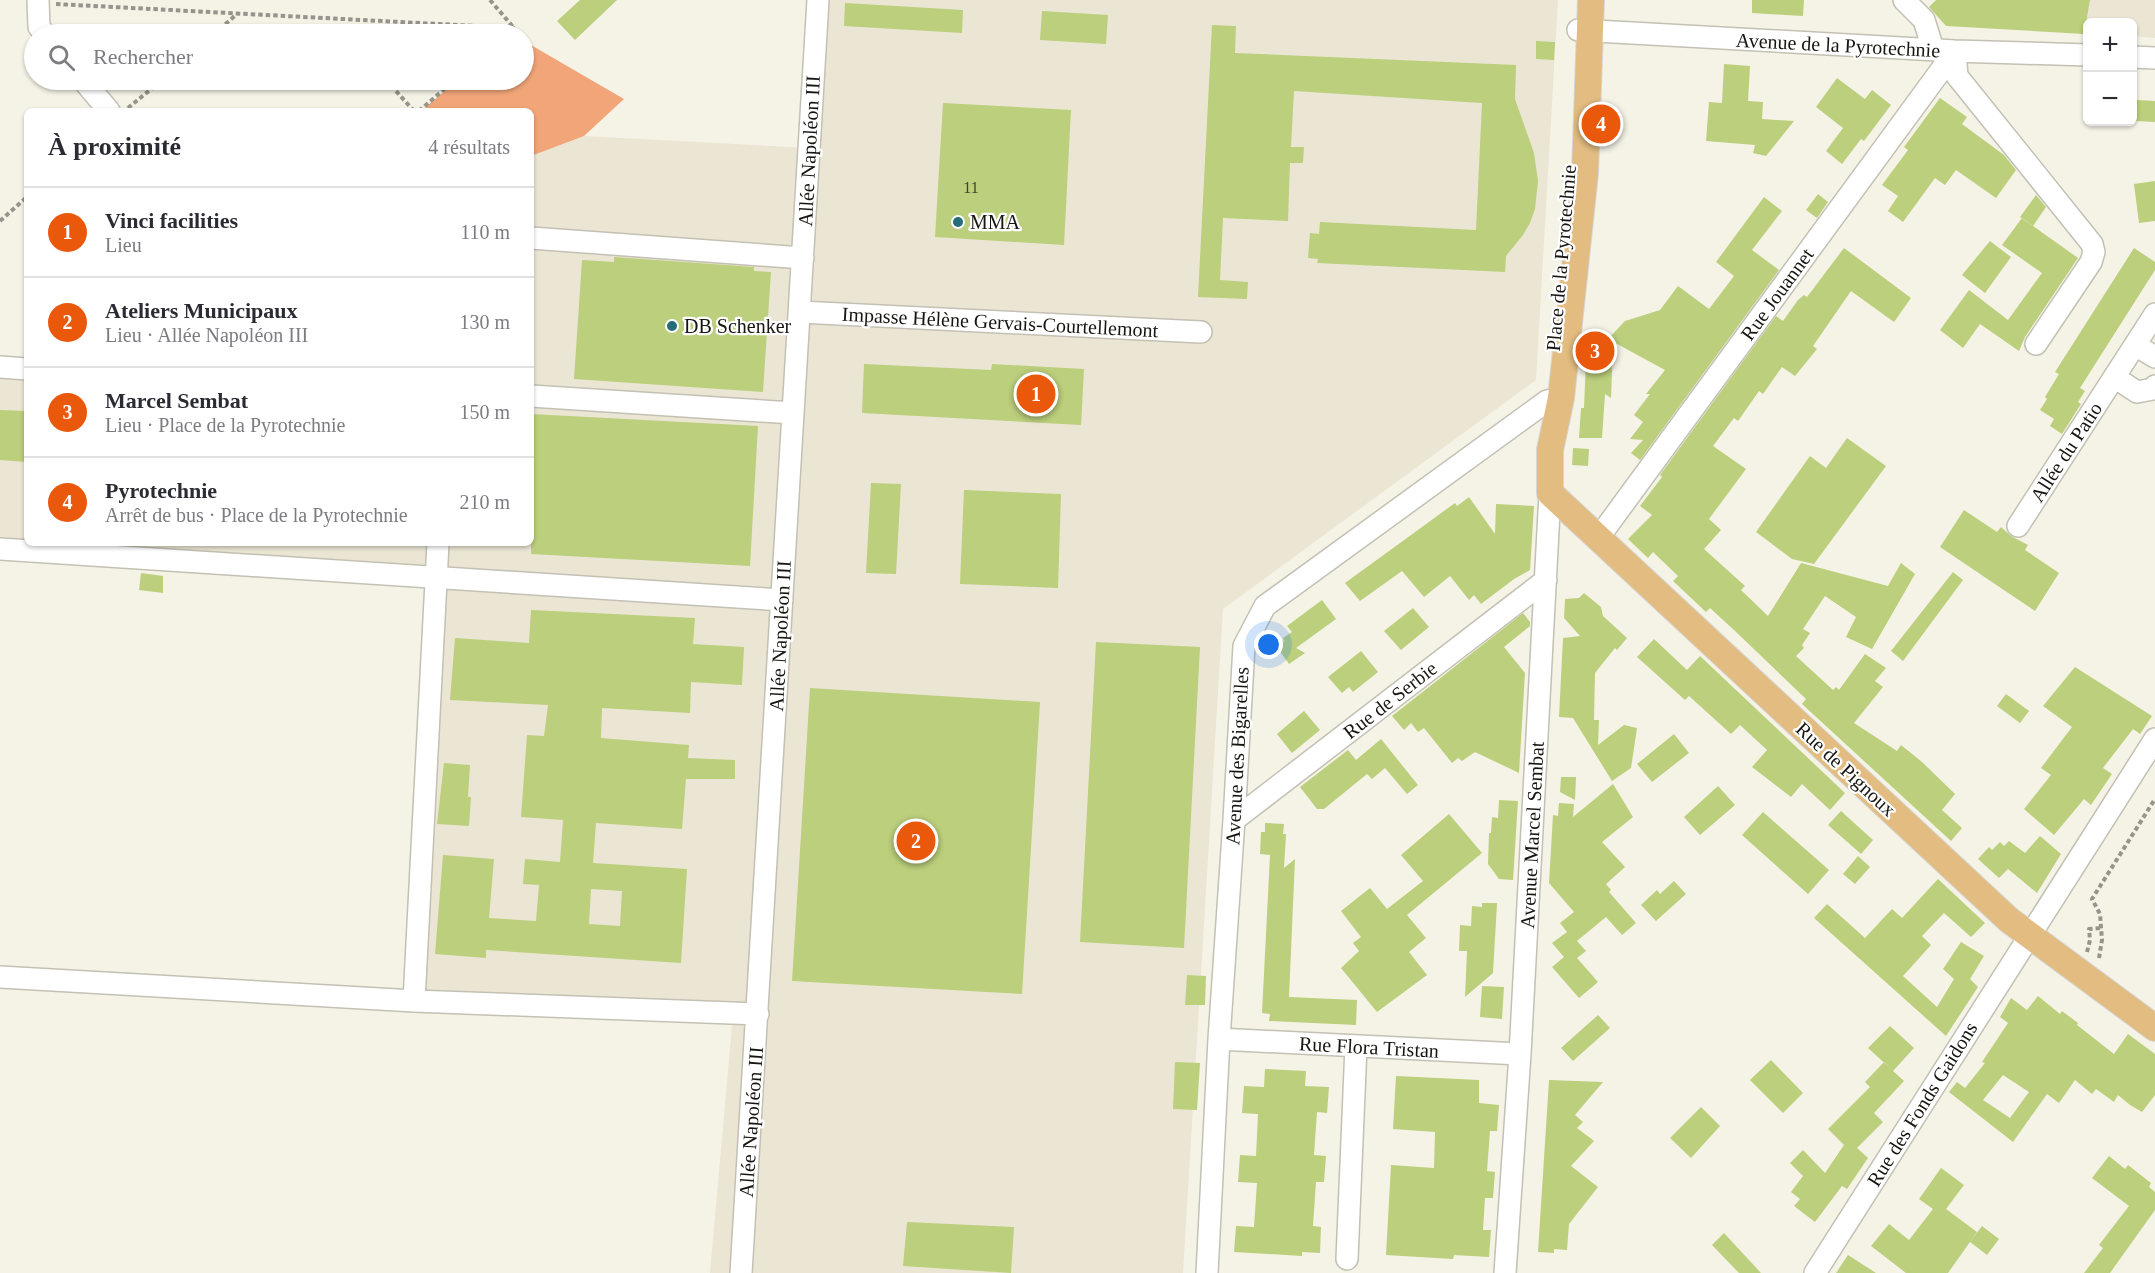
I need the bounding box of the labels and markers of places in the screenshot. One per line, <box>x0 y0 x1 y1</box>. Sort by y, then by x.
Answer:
pin: 4 <box>1582 102 1620 146</box>
place label: MMA <box>970 211 1021 233</box>
marker: MMA <box>951 215 965 229</box>
place label: DB Schenker <box>684 315 792 337</box>
marker: DB Schenker <box>665 319 679 333</box>
pin: 3 <box>1576 328 1614 374</box>
pin: 1 <box>1016 372 1056 416</box>
pin: 2 <box>896 818 936 864</box>

